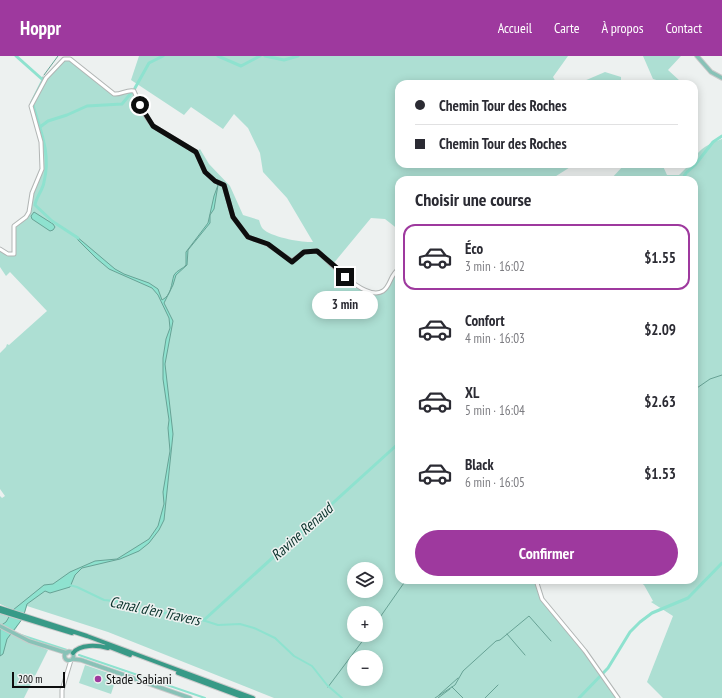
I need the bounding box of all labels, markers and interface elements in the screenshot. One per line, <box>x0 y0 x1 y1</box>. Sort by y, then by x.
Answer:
text: Hoppr <box>20 16 61 40</box>
text: Accueil <box>498 19 532 37</box>
text: Carte <box>554 19 580 37</box>
text: À propos <box>602 19 644 37</box>
text: Contact <box>666 19 702 37</box>
route start <box>131 96 149 114</box>
text: Chemin Tour des Roches <box>439 96 567 115</box>
text: Chemin Tour des Roches <box>439 134 567 153</box>
text: Choisir une course <box>415 188 532 211</box>
icon: car <box>417 239 453 275</box>
text: Éco <box>465 239 483 258</box>
text: $1.55 <box>644 248 676 267</box>
text: 3 min · 16:02 <box>465 258 525 275</box>
route end <box>336 268 354 286</box>
callout: 3 min <box>312 291 378 319</box>
text: 3 min <box>332 296 358 313</box>
icon: car <box>417 311 453 347</box>
text: Confort <box>465 311 505 330</box>
text: $2.09 <box>644 320 676 339</box>
text: 4 min · 16:03 <box>465 330 525 347</box>
icon: car <box>417 383 453 419</box>
text: XL <box>465 383 479 402</box>
text: $2.63 <box>644 392 676 411</box>
text: 5 min · 16:04 <box>465 402 525 419</box>
icon: car <box>417 455 453 491</box>
text: Black <box>465 455 494 474</box>
text: $1.53 <box>644 464 676 483</box>
text: 6 min · 16:05 <box>465 474 525 491</box>
water label: Ravine Renaud <box>267 497 338 564</box>
button: Confirmer <box>415 530 678 576</box>
map controls <box>347 562 383 686</box>
button: layers <box>347 562 383 598</box>
water label: Canal d'en Travers <box>108 592 204 630</box>
button: + <box>347 606 383 642</box>
button: − <box>347 650 383 686</box>
scale bar <box>12 670 65 689</box>
place label: Stade Sabiani <box>106 670 172 688</box>
text: 200 m <box>18 672 42 686</box>
marker: Stade Sabiani <box>93 674 103 684</box>

